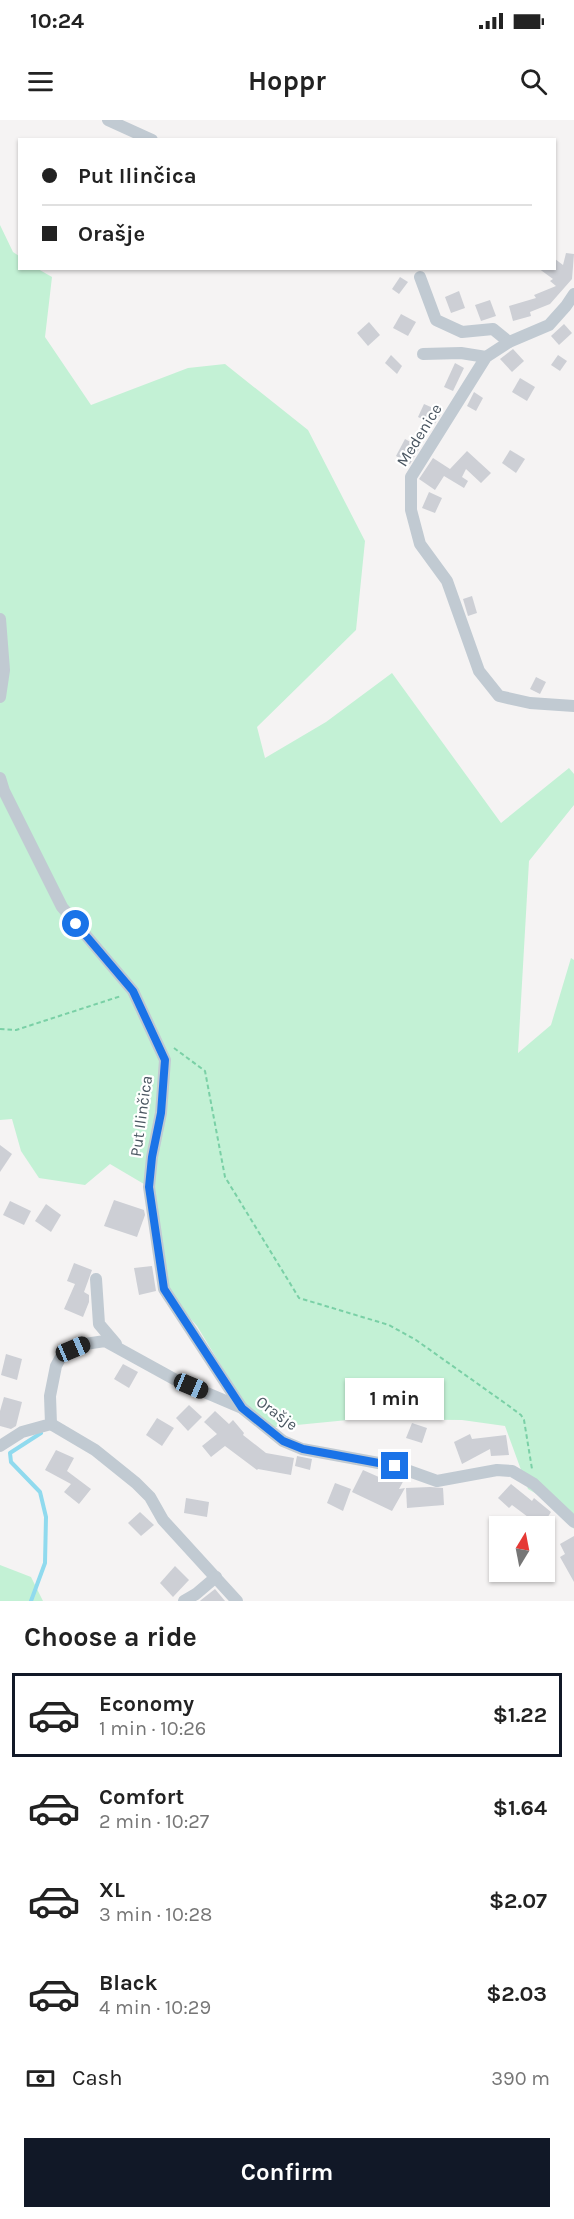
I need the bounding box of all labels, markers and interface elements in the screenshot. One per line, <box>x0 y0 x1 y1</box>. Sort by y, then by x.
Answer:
text: 10:24 <box>30 8 84 34</box>
icon: menu <box>24 65 57 98</box>
text: Hoppr <box>248 65 326 97</box>
icon: search <box>517 65 550 98</box>
text: Put Ilinčica <box>78 163 197 189</box>
text: Orašje <box>78 221 145 247</box>
street label: Medenice <box>392 400 446 470</box>
route start <box>62 910 89 937</box>
street label: Put Ilinčica <box>126 1074 156 1158</box>
car <box>53 1334 93 1364</box>
car <box>171 1371 211 1401</box>
callout: 1 min <box>346 1379 444 1421</box>
text: 1 min <box>369 1387 420 1410</box>
street label: Orašje <box>253 1392 301 1434</box>
route end <box>381 1452 408 1479</box>
north arrow <box>489 1516 555 1582</box>
map controls <box>489 1516 555 1582</box>
text: Choose a ride <box>24 1621 197 1653</box>
icon: car <box>27 1688 81 1742</box>
text: Economy <box>99 1691 194 1717</box>
text: $1.22 <box>493 1702 547 1728</box>
text: 1 min · 10:26 <box>99 1717 206 1740</box>
icon: car <box>27 1781 81 1835</box>
text: Comfort <box>99 1784 184 1810</box>
text: $1.64 <box>493 1795 547 1821</box>
text: 2 min · 10:27 <box>99 1810 209 1833</box>
icon: car <box>27 1874 81 1928</box>
text: XL <box>99 1877 125 1903</box>
text: $2.07 <box>489 1888 547 1914</box>
text: 3 min · 10:28 <box>99 1903 212 1926</box>
icon: car <box>27 1967 81 2021</box>
text: Black <box>99 1970 158 1996</box>
text: $2.03 <box>486 1981 547 2007</box>
text: 4 min · 10:29 <box>99 1996 211 2019</box>
icon: cash <box>24 2062 57 2095</box>
text: Cash <box>72 2065 122 2091</box>
text: 390 m <box>491 2067 550 2090</box>
button: Confirm <box>24 2138 550 2207</box>

